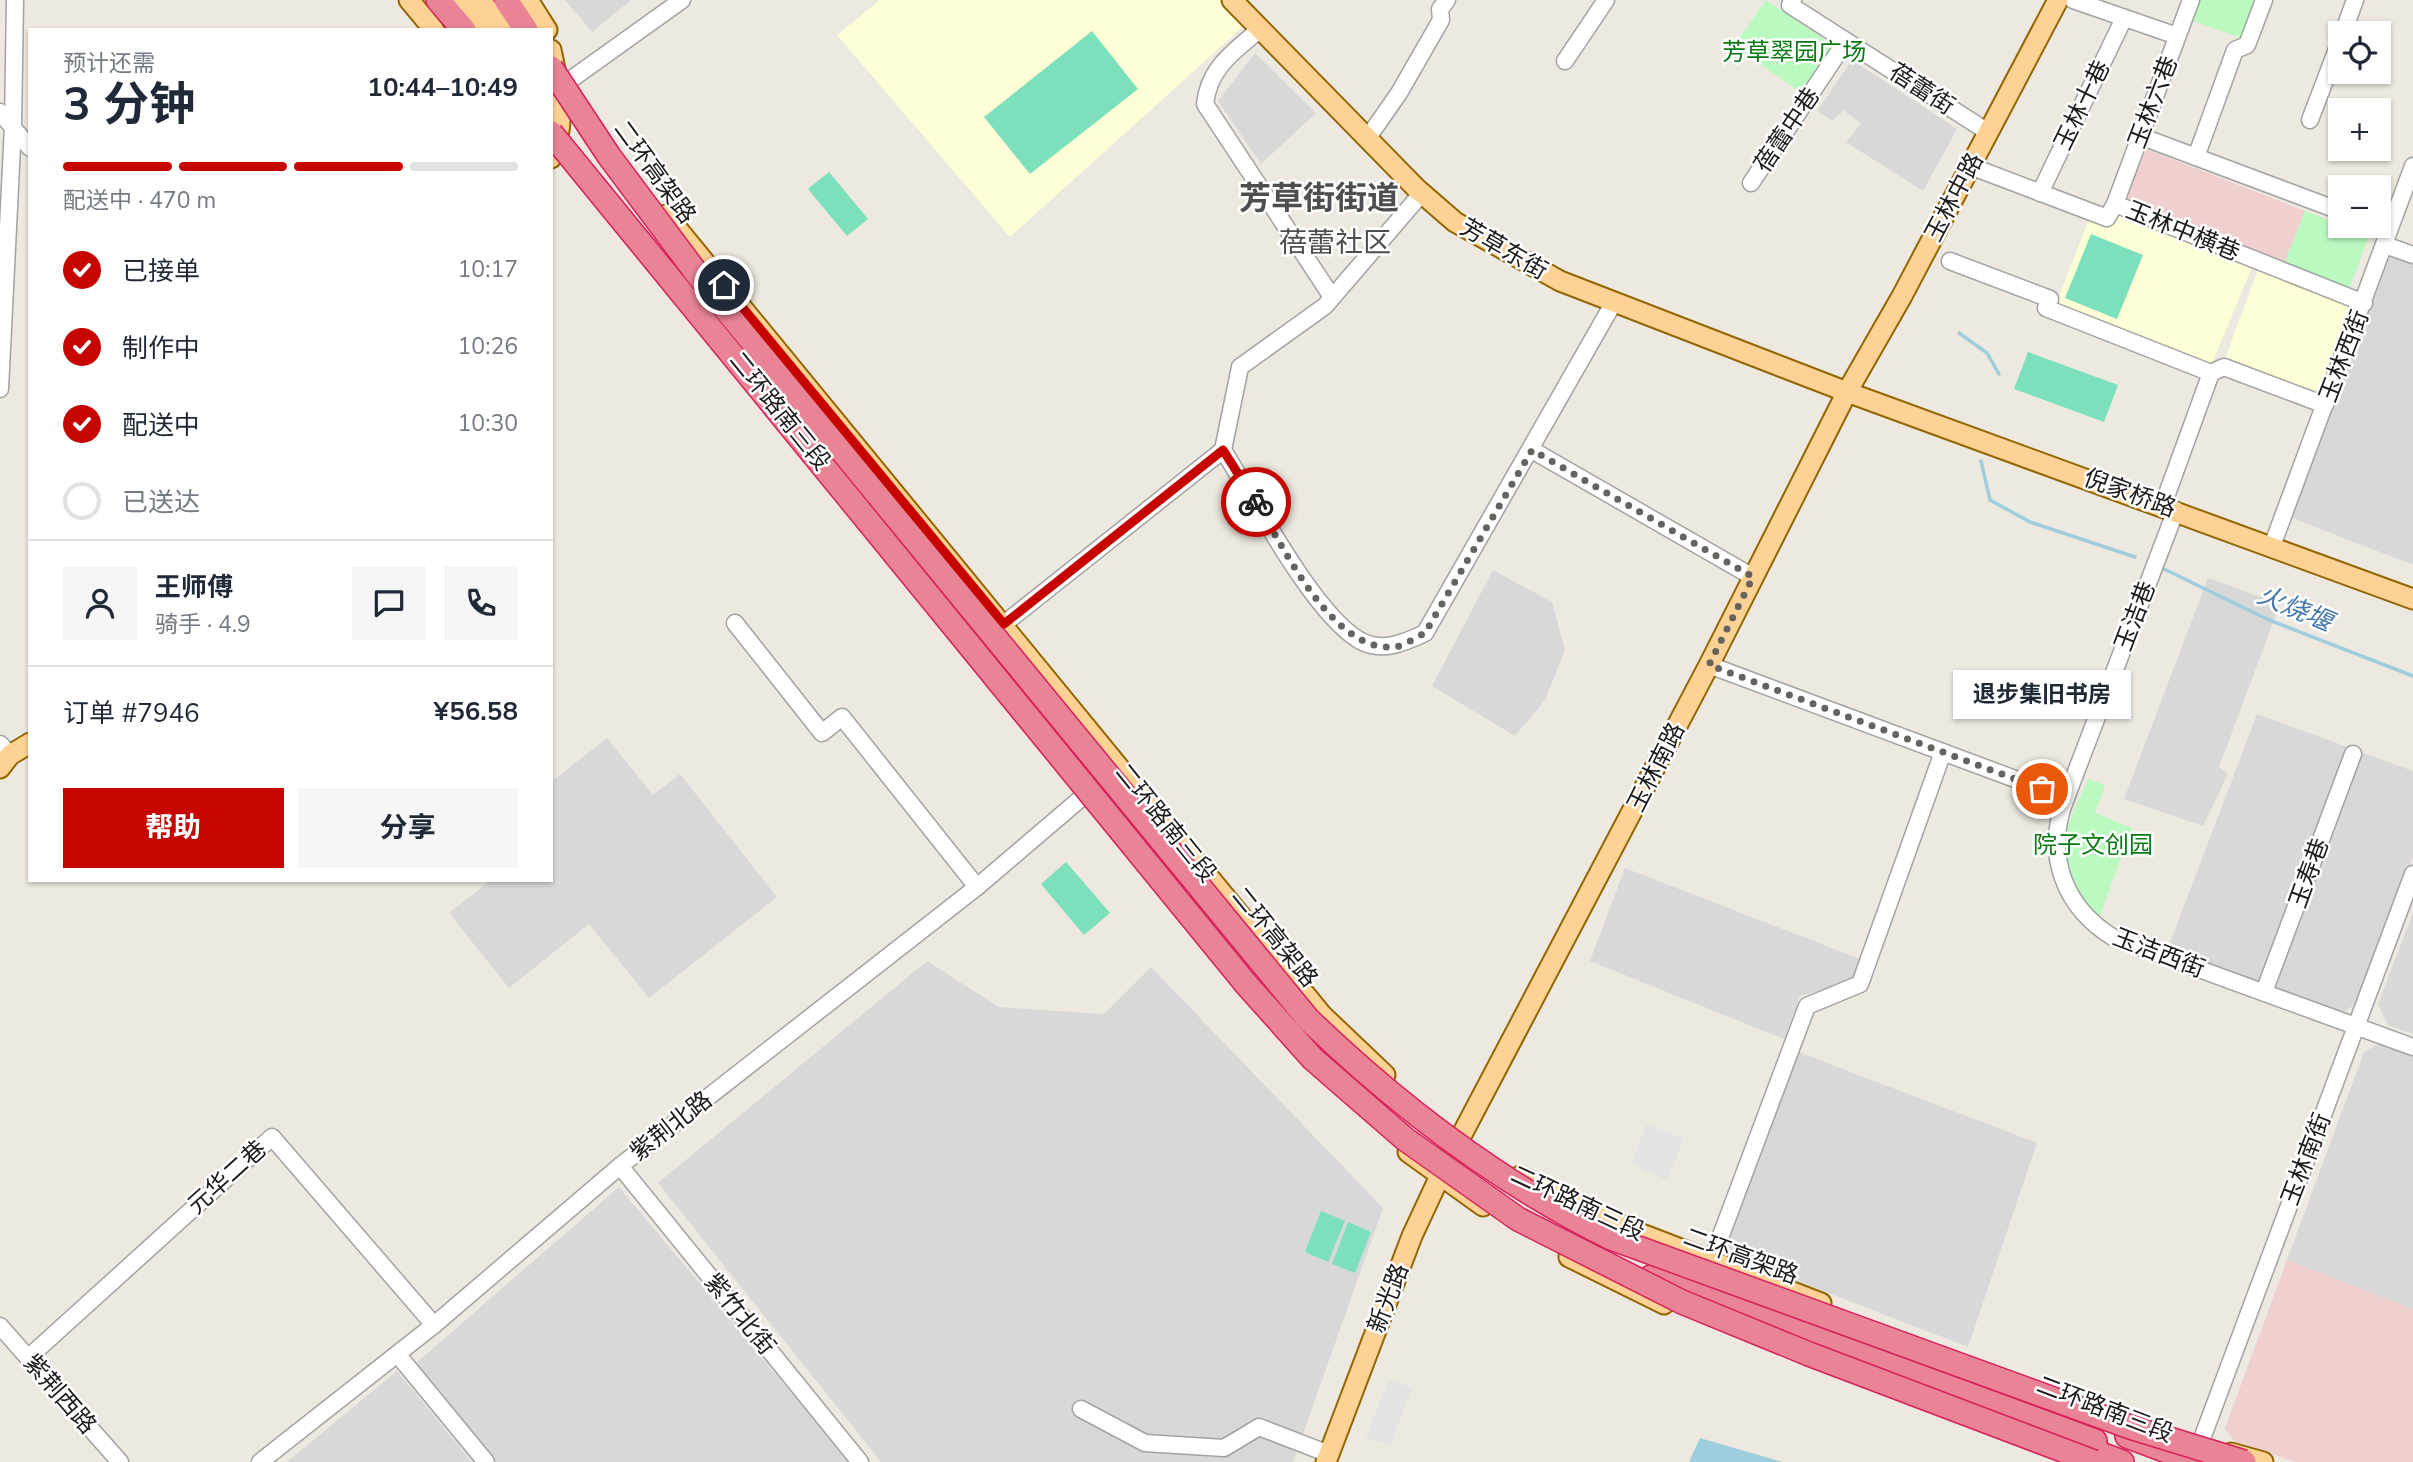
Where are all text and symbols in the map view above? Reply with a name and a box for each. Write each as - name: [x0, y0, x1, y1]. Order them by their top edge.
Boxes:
- map controls: [2328, 21, 2391, 238]
- button: locate: [2328, 21, 2391, 84]
- park label: 芳草翠园广场: [1722, 36, 1866, 68]
- text: 预计还需: [63, 48, 155, 79]
- street label: 玉林六巷: [2121, 51, 2185, 153]
- street label: 玉林十巷: [2047, 55, 2117, 155]
- street label: 蓓蕾街: [1883, 56, 1961, 122]
- text: 10:44–10:49: [367, 70, 518, 105]
- text: 3 分钟: [63, 73, 195, 136]
- street label: 蓓蕾中巷: [1747, 81, 1827, 179]
- button: +: [2328, 98, 2391, 161]
- street label: 二环高架路: [607, 114, 703, 230]
- street label: 玉林中路: [1917, 147, 1991, 247]
- button: −: [2328, 175, 2391, 238]
- district label: 芳草街街道: [1239, 177, 1399, 220]
- text: 配送中 · 470 m: [63, 185, 216, 216]
- street label: 玉林中横巷: [2121, 194, 2245, 268]
- street label: 芳草东街: [1454, 211, 1554, 287]
- district label: 蓓蕾社区: [1279, 224, 1391, 262]
- icon: check: [63, 251, 101, 289]
- text: 已接单: [122, 254, 200, 289]
- text: 10:17: [458, 254, 518, 285]
- pin: [694, 255, 754, 315]
- icon: home: [705, 266, 743, 304]
- street label: 玉林西街: [2312, 305, 2376, 407]
- icon: check: [63, 328, 101, 366]
- text: 制作中: [122, 331, 200, 366]
- text: 10:26: [458, 331, 518, 362]
- street label: 二环路南三段: [722, 345, 838, 477]
- icon: check: [63, 405, 101, 443]
- text: 配送中: [122, 408, 200, 443]
- text: 10:30: [458, 408, 518, 439]
- street label: 倪家桥路: [2079, 462, 2181, 524]
- courier: [1221, 467, 1291, 537]
- icon: bike: [1237, 483, 1275, 521]
- text: 已送达: [122, 485, 200, 520]
- button: person: [63, 566, 137, 640]
- button: chat: [352, 566, 426, 640]
- button: phone: [444, 566, 518, 640]
- text: 王师傅: [155, 570, 233, 605]
- street label: 玉洁巷: [2107, 577, 2163, 655]
- water label: 火烧堰: [2252, 577, 2341, 641]
- text: 骑手 · 4.9: [155, 609, 251, 640]
- callout: 退步集旧书房: [1953, 670, 2131, 719]
- text: 退步集旧书房: [1973, 679, 2111, 710]
- text: ¥56.58: [434, 694, 518, 729]
- text: 订单 #7946: [63, 696, 200, 731]
- street label: 玉林南路: [1620, 717, 1692, 817]
- street label: 二环路南三段: [1108, 757, 1224, 889]
- pin: [2012, 759, 2072, 819]
- icon: bag: [2023, 770, 2061, 808]
- button: 帮助: [63, 788, 284, 868]
- button: 分享: [298, 788, 518, 868]
- park label: 院子文创园: [2033, 829, 2153, 861]
- street label: 玉寿巷: [2282, 834, 2336, 912]
- street label: 二环高架路: [1225, 880, 1325, 994]
- street label: 玉洁西街: [2108, 921, 2210, 985]
- street label: 紫荆北路: [623, 1084, 719, 1168]
- street label: 玉林南街: [2274, 1108, 2338, 1210]
- street label: 元华二巷: [181, 1133, 273, 1221]
- street label: 二环路南三段: [1506, 1158, 1650, 1248]
- street label: 二环高架路: [1679, 1220, 1803, 1292]
- street label: 新光路: [1360, 1259, 1416, 1337]
- street label: 紫竹北街: [697, 1267, 783, 1361]
- street label: 紫荆西路: [16, 1347, 104, 1441]
- street label: 二环路南三段: [2032, 1368, 2178, 1450]

